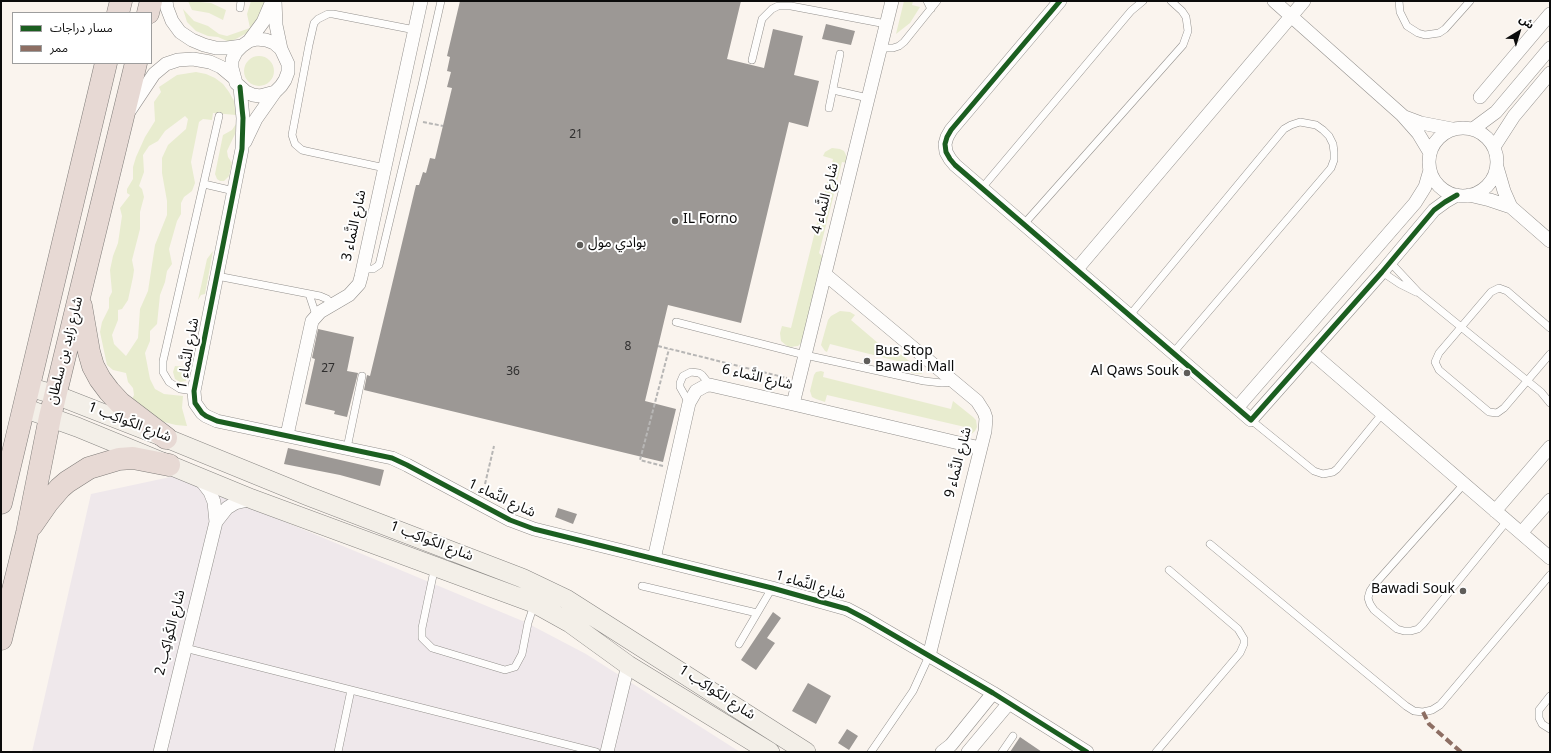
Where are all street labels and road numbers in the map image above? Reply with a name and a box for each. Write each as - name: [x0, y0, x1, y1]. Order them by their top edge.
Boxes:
- street label: شارع النَّماء 4: [810, 162, 844, 236]
- street label: شارع النَّماء 3: [340, 189, 372, 263]
- street label: شارع زايد بن سلطان: [45, 295, 89, 407]
- street label: شارع النَّماء 1: [175, 317, 205, 391]
- street label: شارع النَّماء 6: [720, 363, 794, 395]
- street label: شارع الكَواكِب 1: [85, 400, 173, 448]
- street label: شارع النَّماء 9: [943, 426, 977, 500]
- street label: شارع النَّماء 1: [465, 477, 537, 523]
- street label: شارع الكَواكِب 1: [387, 519, 475, 567]
- street label: شارع النَّماء 1: [773, 569, 847, 605]
- street label: شارع الكَواكِب 2: [153, 588, 191, 678]
- street label: شارع الكَواكِب 1: [675, 663, 757, 725]

